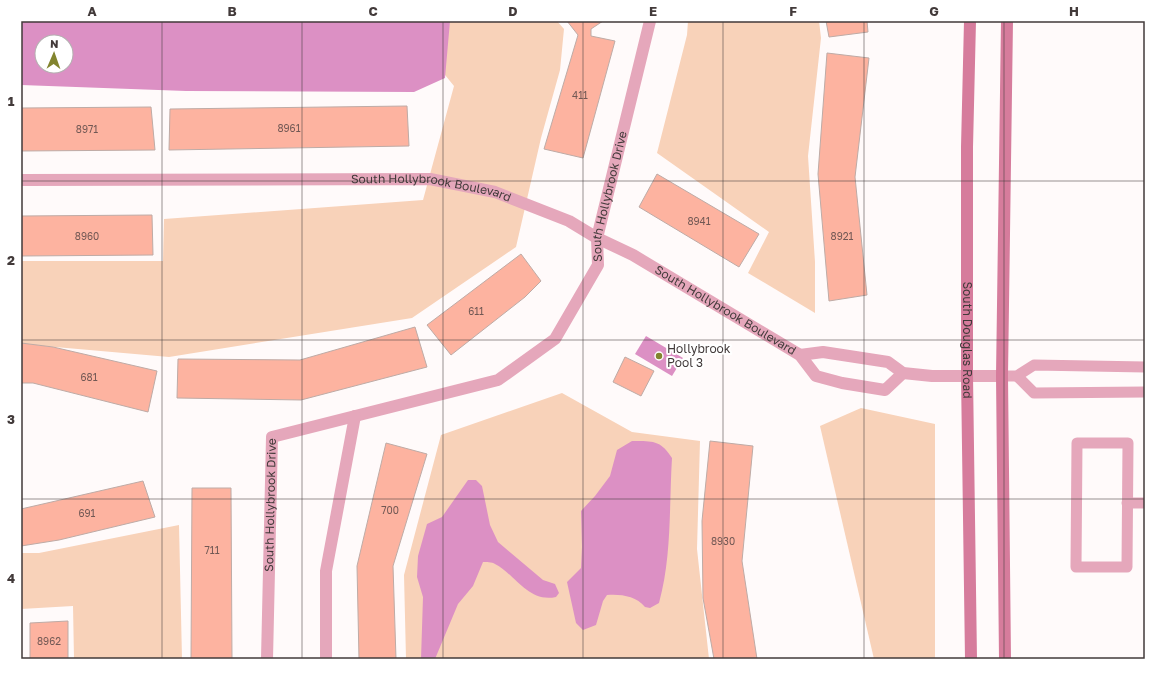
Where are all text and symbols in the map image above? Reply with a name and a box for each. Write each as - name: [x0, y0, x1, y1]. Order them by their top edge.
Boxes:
- text: A: [87, 3, 97, 19]
- text: B: [227, 3, 237, 19]
- text: C: [368, 3, 378, 19]
- text: D: [508, 3, 518, 19]
- text: E: [649, 3, 657, 19]
- text: F: [789, 3, 797, 19]
- text: G: [929, 3, 939, 19]
- text: H: [1069, 3, 1079, 19]
- north arrow: [34, 34, 74, 74]
- text: N: [50, 37, 59, 50]
- house number: 411: [572, 89, 588, 101]
- text: 1: [8, 93, 15, 109]
- house number: 8961: [277, 122, 301, 134]
- house number: 8971: [76, 123, 98, 135]
- street label: South Hollybrook Drive: [589, 129, 630, 262]
- street label: South Hollybrook Boulevard: [351, 171, 514, 205]
- house number: 8941: [687, 215, 711, 227]
- house number: 8960: [75, 230, 99, 242]
- house number: 8921: [831, 230, 854, 242]
- text: 2: [7, 252, 15, 268]
- street label: South Hollybrook Boulevard: [652, 262, 799, 358]
- street label: South Douglas Road: [960, 281, 975, 399]
- house number: 611: [468, 305, 484, 317]
- place label: Hollybrook Pool 3: [667, 341, 731, 370]
- marker: Hollybrook Pool 3: [654, 351, 664, 361]
- house number: 681: [81, 371, 98, 383]
- text: 3: [7, 411, 15, 427]
- street label: South Hollybrook Drive: [261, 438, 279, 572]
- house number: 700: [381, 504, 399, 516]
- house number: 691: [79, 507, 96, 519]
- house number: 8930: [711, 535, 735, 547]
- house number: 711: [205, 544, 220, 556]
- text: 4: [7, 570, 15, 586]
- house number: 8962: [37, 635, 61, 647]

